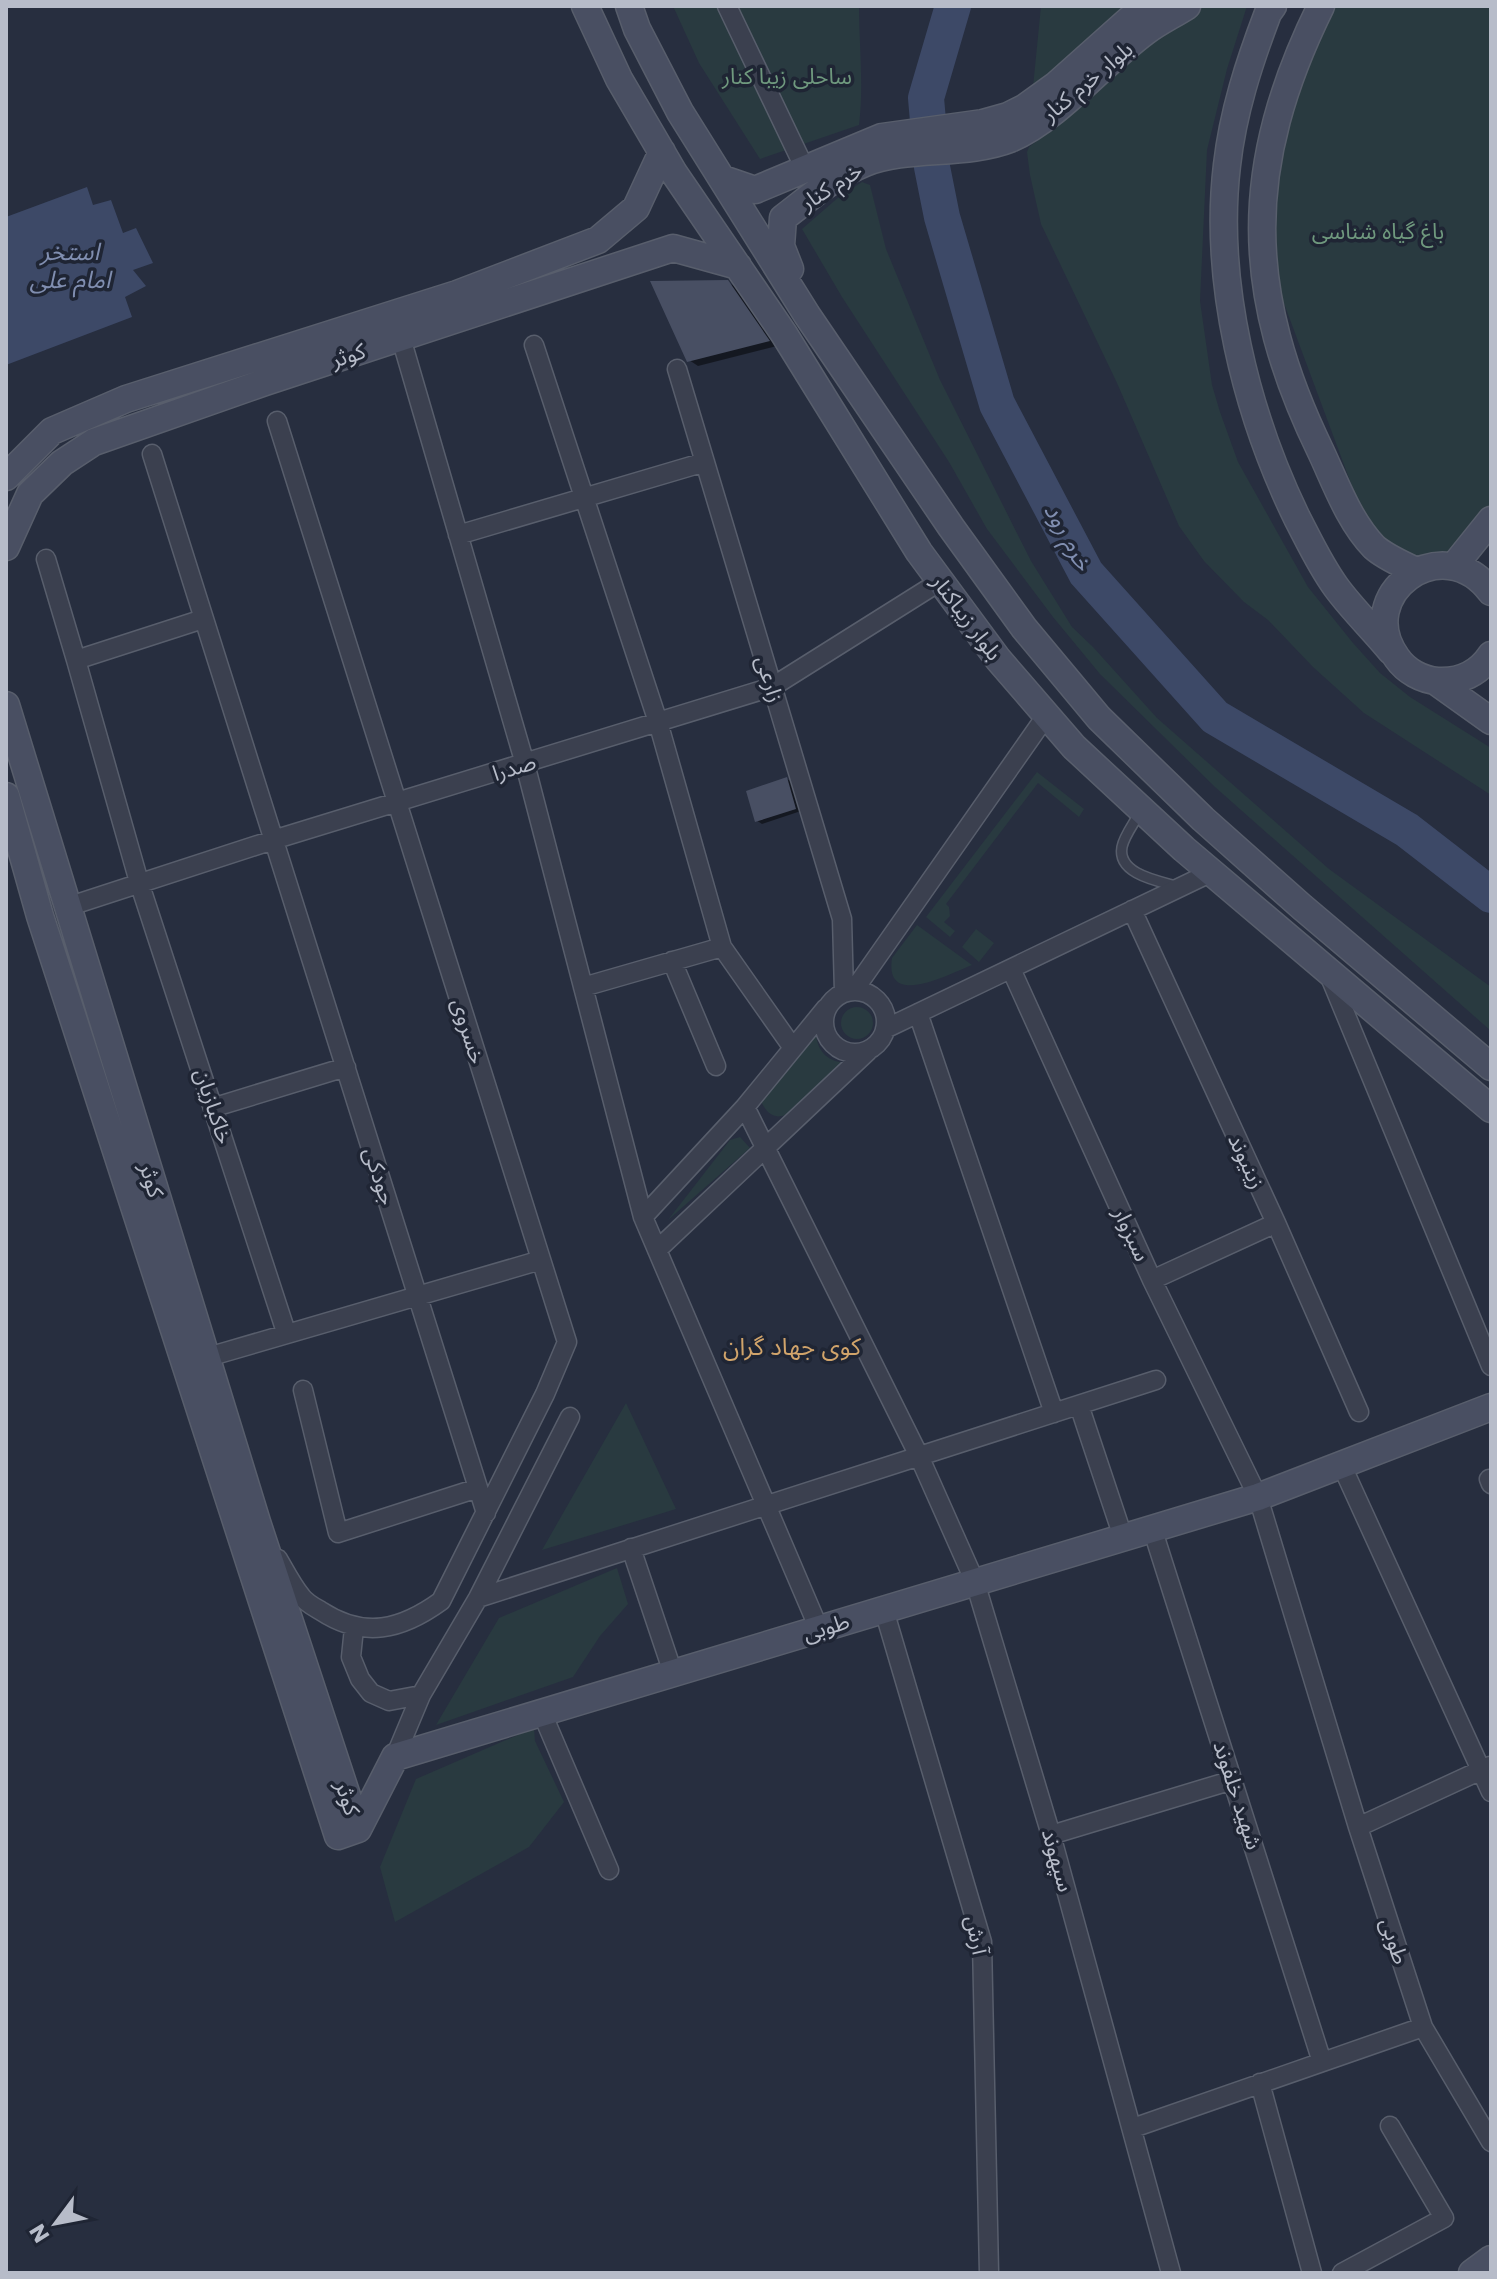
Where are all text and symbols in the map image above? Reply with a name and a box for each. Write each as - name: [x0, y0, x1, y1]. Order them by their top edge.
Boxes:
- street label: بلوار خرم کنار: [1034, 34, 1140, 130]
- park label: ساحلی زیبا کنار: [721, 61, 852, 92]
- street label: خرم کنار: [793, 155, 869, 219]
- park label: باغ گیاه شناسی: [1312, 216, 1444, 248]
- water label: استخر امام علی: [30, 235, 113, 298]
- street label: کوثر: [326, 335, 370, 376]
- water label: خرم رود: [1035, 497, 1101, 578]
- street label: بلوار زیباکنار: [923, 567, 1009, 667]
- street label: زارعی: [748, 652, 791, 706]
- street label: صدرا: [488, 746, 540, 789]
- street label: خسروی: [444, 995, 493, 1068]
- street label: خاکبازیان: [187, 1064, 240, 1148]
- street label: زینیوند: [1220, 1128, 1273, 1194]
- street label: جودکی: [356, 1143, 403, 1209]
- street label: کوثر: [131, 1158, 172, 1202]
- street label: سبزوار: [1105, 1201, 1158, 1266]
- district label: کوی جهاد گران: [723, 1330, 862, 1363]
- street label: طوبی: [799, 1606, 853, 1649]
- street label: شهید خلفوند: [1205, 1737, 1270, 1854]
- street label: کوثر: [327, 1776, 368, 1820]
- street label: سپهوند: [1034, 1825, 1081, 1895]
- street label: آرش: [958, 1913, 996, 1959]
- street label: طوبی: [1372, 1914, 1417, 1968]
- north arrow: [16, 2183, 96, 2263]
- text: N: [22, 2218, 57, 2249]

